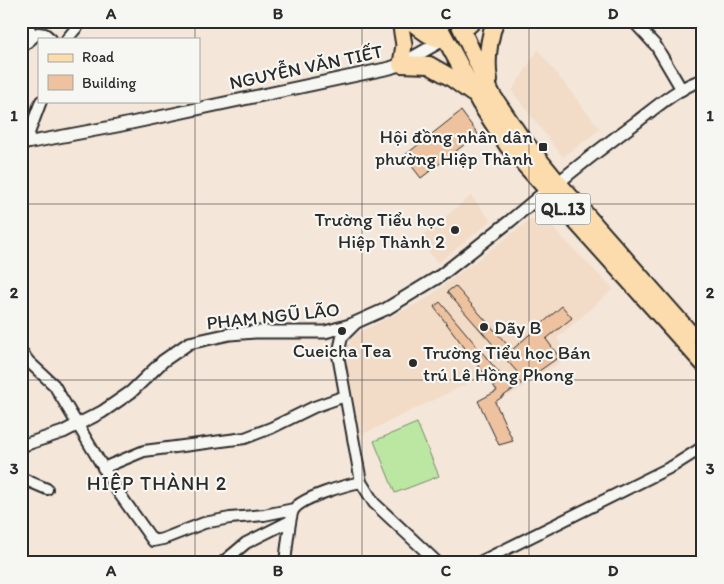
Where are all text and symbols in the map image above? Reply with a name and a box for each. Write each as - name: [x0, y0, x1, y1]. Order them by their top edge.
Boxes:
- text: A: [105, 4, 117, 23]
- text: B: [273, 4, 284, 23]
- text: C: [441, 4, 452, 23]
- text: D: [608, 4, 619, 23]
- legend: [38, 38, 200, 102]
- street label: NGUYỄN VĂN TIẾT: [227, 39, 385, 94]
- text: Road: [82, 48, 115, 66]
- text: Building: [82, 74, 136, 92]
- text: 1: [10, 106, 18, 125]
- text: 1: [706, 106, 714, 125]
- place label: Hội đồng nhân dân phường Hiệp Thành: [375, 125, 534, 170]
- marker: Hội đồng nhân dân phường Hiệp Thành: [537, 141, 549, 153]
- road number: QL.13: [536, 193, 590, 224]
- place label: Trường Tiểu học Hiệp Thành 2: [315, 208, 445, 253]
- marker: Trường Tiểu học Hiệp Thành 2: [449, 224, 461, 236]
- text: 2: [10, 283, 19, 302]
- text: 2: [706, 283, 715, 302]
- street label: PHẠM NGŨ LÃO: [205, 298, 341, 334]
- place label: Dãy B: [494, 316, 542, 339]
- marker: Dãy B: [478, 321, 490, 333]
- marker: Cueicha Tea: [336, 325, 348, 337]
- place label: Cueicha Tea: [293, 339, 392, 362]
- place label: Trường Tiểu học Bán trú Lê Hồng Phong: [423, 341, 591, 386]
- marker: Trường Tiểu học Bán trú Lê Hồng Phong: [407, 357, 419, 369]
- text: 3: [10, 459, 19, 478]
- text: 3: [706, 459, 715, 478]
- district label: HIỆP THÀNH 2: [87, 471, 227, 495]
- text: A: [105, 561, 117, 580]
- text: B: [273, 561, 284, 580]
- text: C: [441, 561, 452, 580]
- text: D: [608, 561, 619, 580]

